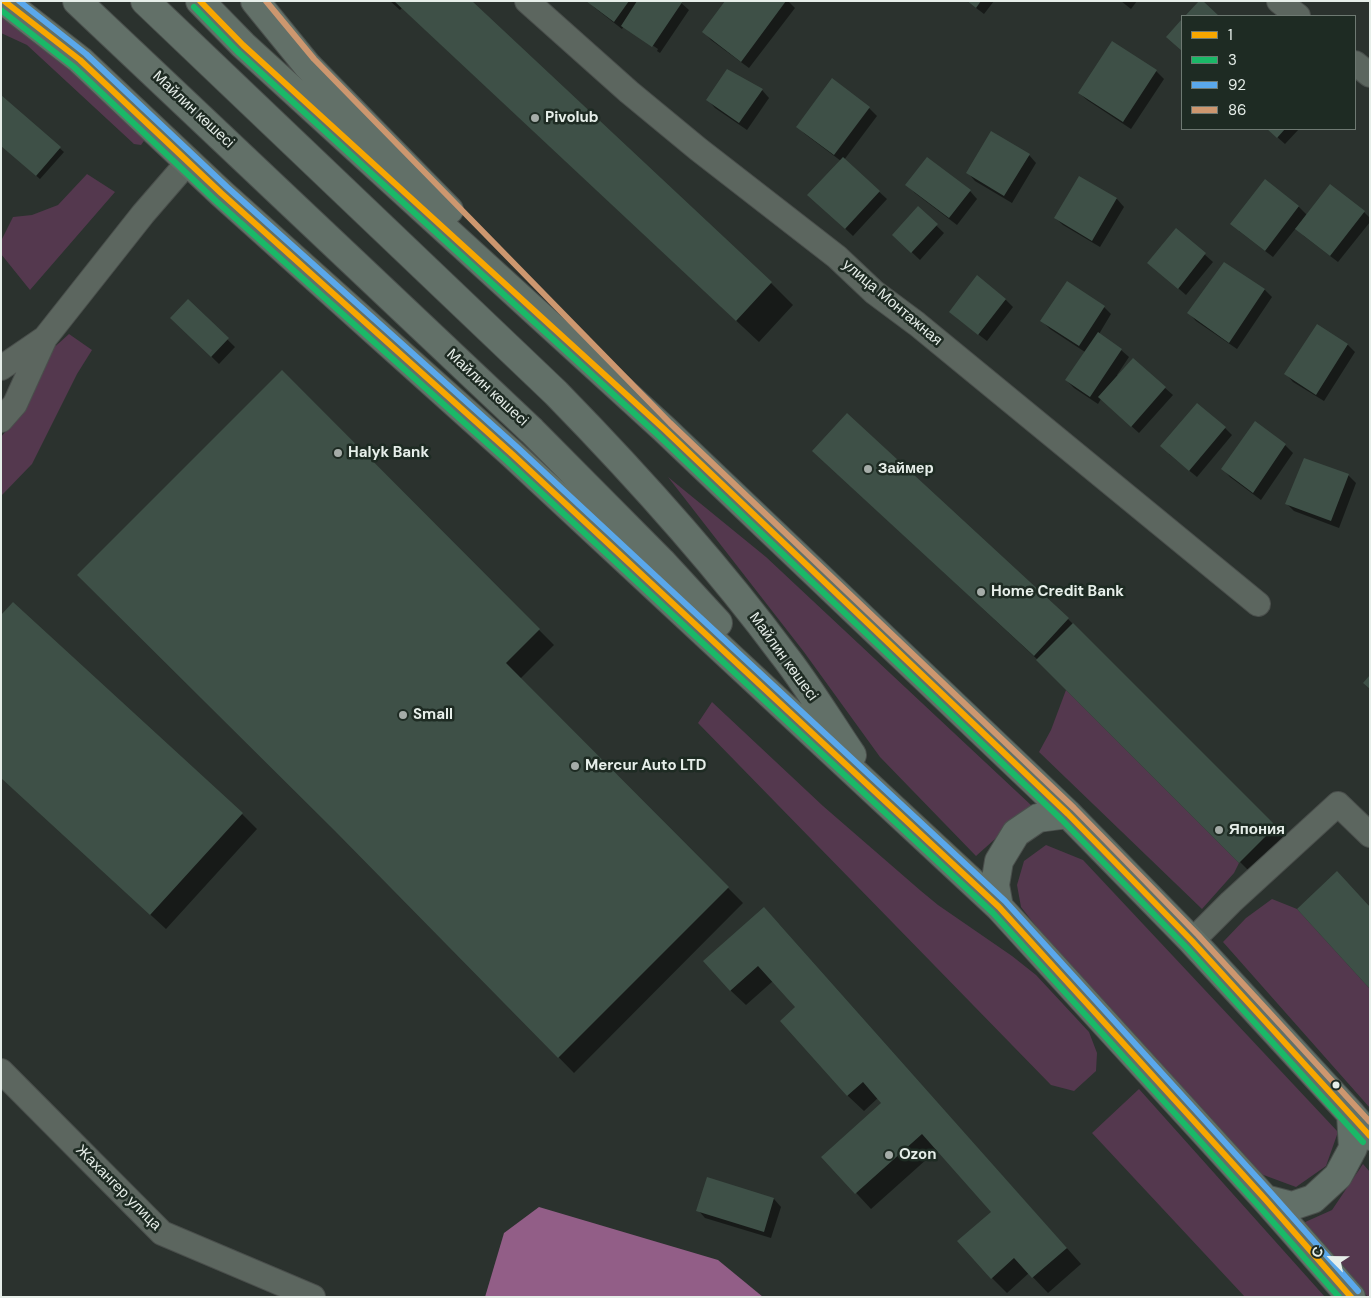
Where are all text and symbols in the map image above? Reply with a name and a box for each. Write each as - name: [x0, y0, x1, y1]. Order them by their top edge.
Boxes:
- legend: [1181, 15, 1356, 130]
- text: 1: [1228, 25, 1233, 45]
- text: 3: [1228, 50, 1237, 70]
- street label: Майлин көшесі: [149, 68, 237, 152]
- text: 92: [1228, 75, 1246, 95]
- text: 86: [1228, 100, 1247, 120]
- place label: Pivolub: [545, 109, 599, 127]
- marker: Pivolub: [529, 112, 541, 124]
- street label: улица Монтажная: [839, 256, 945, 350]
- street label: Майлин көшесі: [443, 346, 531, 430]
- place label: Halyk Bank: [348, 444, 429, 462]
- marker: Halyk Bank: [332, 447, 344, 459]
- place label: Займер: [878, 460, 934, 478]
- marker: Займер: [862, 463, 874, 475]
- place label: Home Credit Bank: [991, 583, 1124, 601]
- marker: Home Credit Bank: [975, 586, 987, 598]
- street label: Майлин көшесі: [745, 609, 821, 705]
- place label: Small: [413, 706, 453, 724]
- marker: Small: [397, 709, 409, 721]
- place label: Mercur Auto LTD: [585, 757, 706, 775]
- marker: Mercur Auto LTD: [569, 760, 581, 772]
- place label: Япония: [1229, 821, 1285, 839]
- marker: Япония: [1213, 824, 1225, 836]
- unlabelled marker: [1331, 1080, 1341, 1090]
- street label: Жахангер улица: [72, 1142, 164, 1234]
- place label: Ozon: [899, 1146, 937, 1164]
- marker: Ozon: [883, 1149, 895, 1161]
- north arrow: [1306, 1233, 1356, 1283]
- text: С: [1307, 1244, 1327, 1260]

